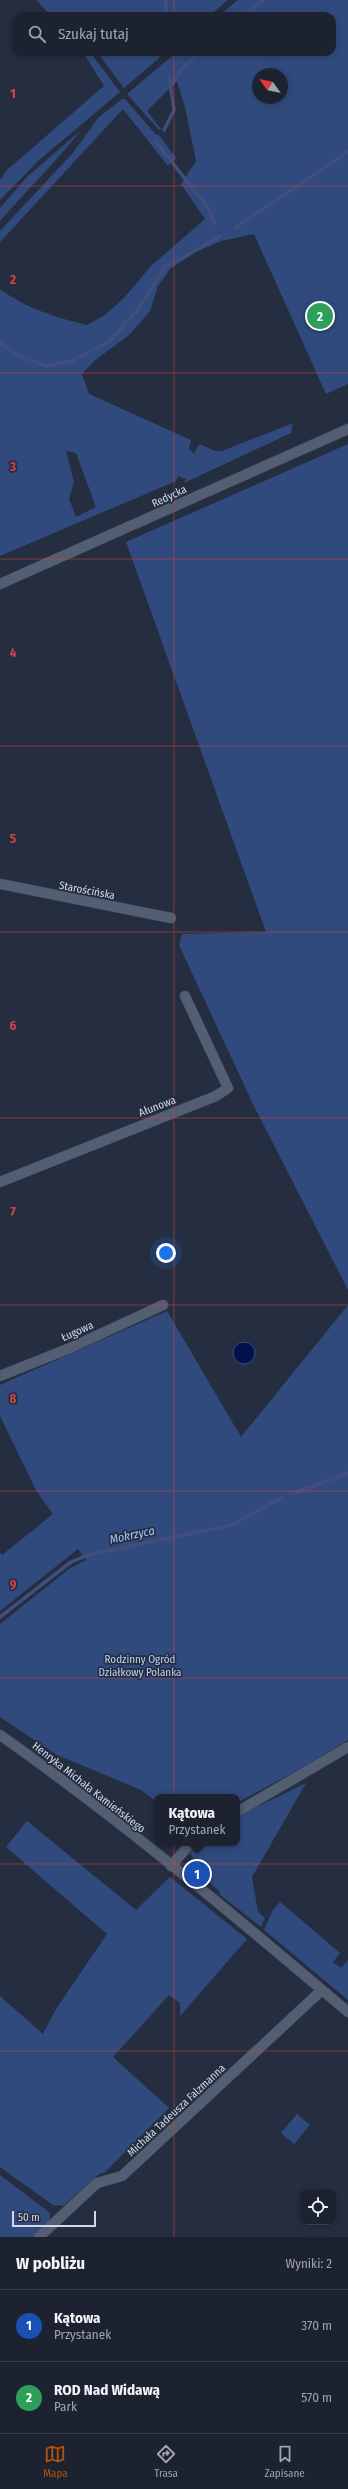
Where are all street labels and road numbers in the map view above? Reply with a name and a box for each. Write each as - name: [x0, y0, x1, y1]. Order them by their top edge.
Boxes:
- street label: Redycka: [150, 483, 189, 510]
- street label: Starościńska: [58, 879, 116, 902]
- street label: Ałunowa: [137, 1093, 178, 1119]
- street label: Ługowa: [59, 1319, 95, 1344]
- street label: Henryka Michała Kamieńskiego: [30, 1739, 148, 1836]
- street label: Michała Tadeusza Falzmanna: [125, 2062, 228, 2159]

